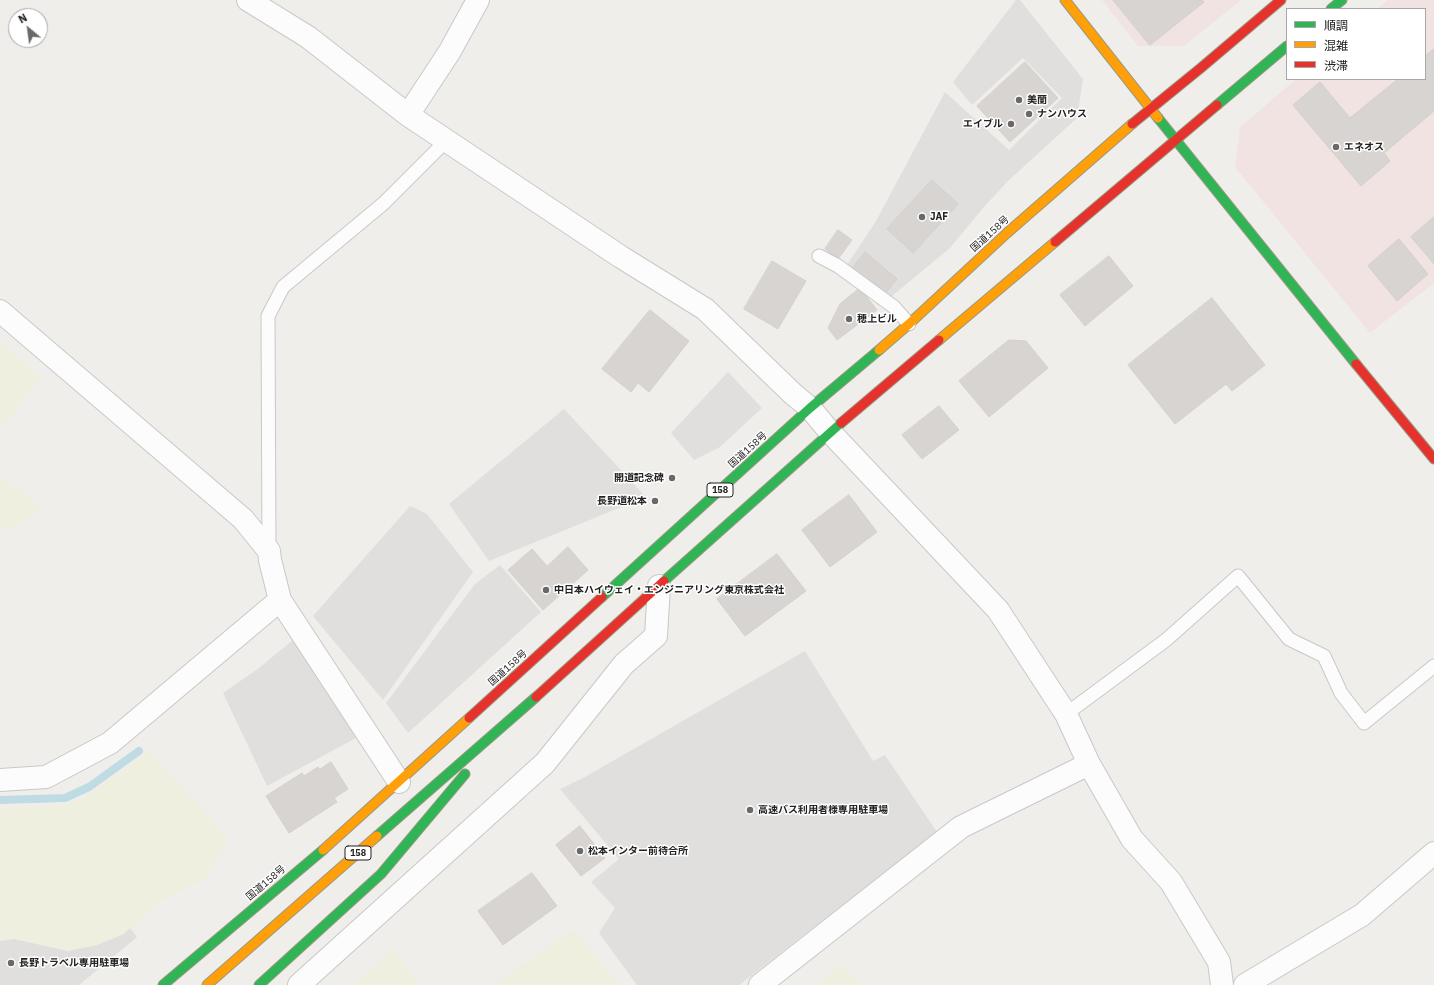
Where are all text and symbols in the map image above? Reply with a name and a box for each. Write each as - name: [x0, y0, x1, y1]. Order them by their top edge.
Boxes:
- north arrow: [8, 8, 48, 48]
- legend: [1286, 8, 1426, 80]
- text: N: [16, 10, 30, 26]
- text: 順調: [1324, 18, 1348, 33]
- text: 混雑: [1324, 38, 1348, 53]
- text: 渋滞: [1324, 58, 1348, 73]
- place label: 美蘭: [1027, 94, 1047, 106]
- marker: 美蘭: [1014, 95, 1024, 105]
- place label: ナンハウス: [1037, 108, 1087, 120]
- marker: ナンハウス: [1024, 109, 1034, 119]
- place label: エイブル: [963, 118, 1003, 130]
- marker: エイブル: [1006, 119, 1016, 129]
- place label: エネオス: [1344, 141, 1384, 153]
- marker: エネオス: [1331, 142, 1341, 152]
- place label: JAF: [930, 211, 948, 223]
- marker: JAF: [917, 212, 927, 222]
- street label: 国道158号: [968, 213, 1012, 255]
- place label: 穂上ビル: [857, 313, 897, 325]
- marker: 穂上ビル: [844, 314, 854, 324]
- street label: 国道158号: [726, 429, 770, 471]
- place label: 開道記念碑: [614, 472, 664, 484]
- marker: 開道記念碑: [667, 473, 677, 483]
- road number: 158: [707, 483, 733, 497]
- place label: 長野道松本: [597, 495, 647, 507]
- marker: 長野道松本: [650, 496, 660, 506]
- place label: 中日本ハイウェイ・エンジニアリング東京株式会社: [554, 584, 784, 596]
- marker: 中日本ハイウェイ・エンジニアリング東京株式会社: [541, 585, 551, 595]
- street label: 国道158号: [486, 647, 530, 689]
- place label: 高速バス利用者様専用駐車場: [758, 804, 888, 816]
- marker: 高速バス利用者様専用駐車場: [745, 805, 755, 815]
- place label: 松本インター前待合所: [588, 845, 688, 857]
- road number: 158: [345, 846, 371, 860]
- marker: 松本インター前待合所: [575, 846, 585, 856]
- street label: 国道158号: [244, 863, 288, 903]
- place label: 長野トラベル専用駐車場: [19, 957, 129, 969]
- marker: 長野トラベル専用駐車場: [6, 958, 16, 968]

